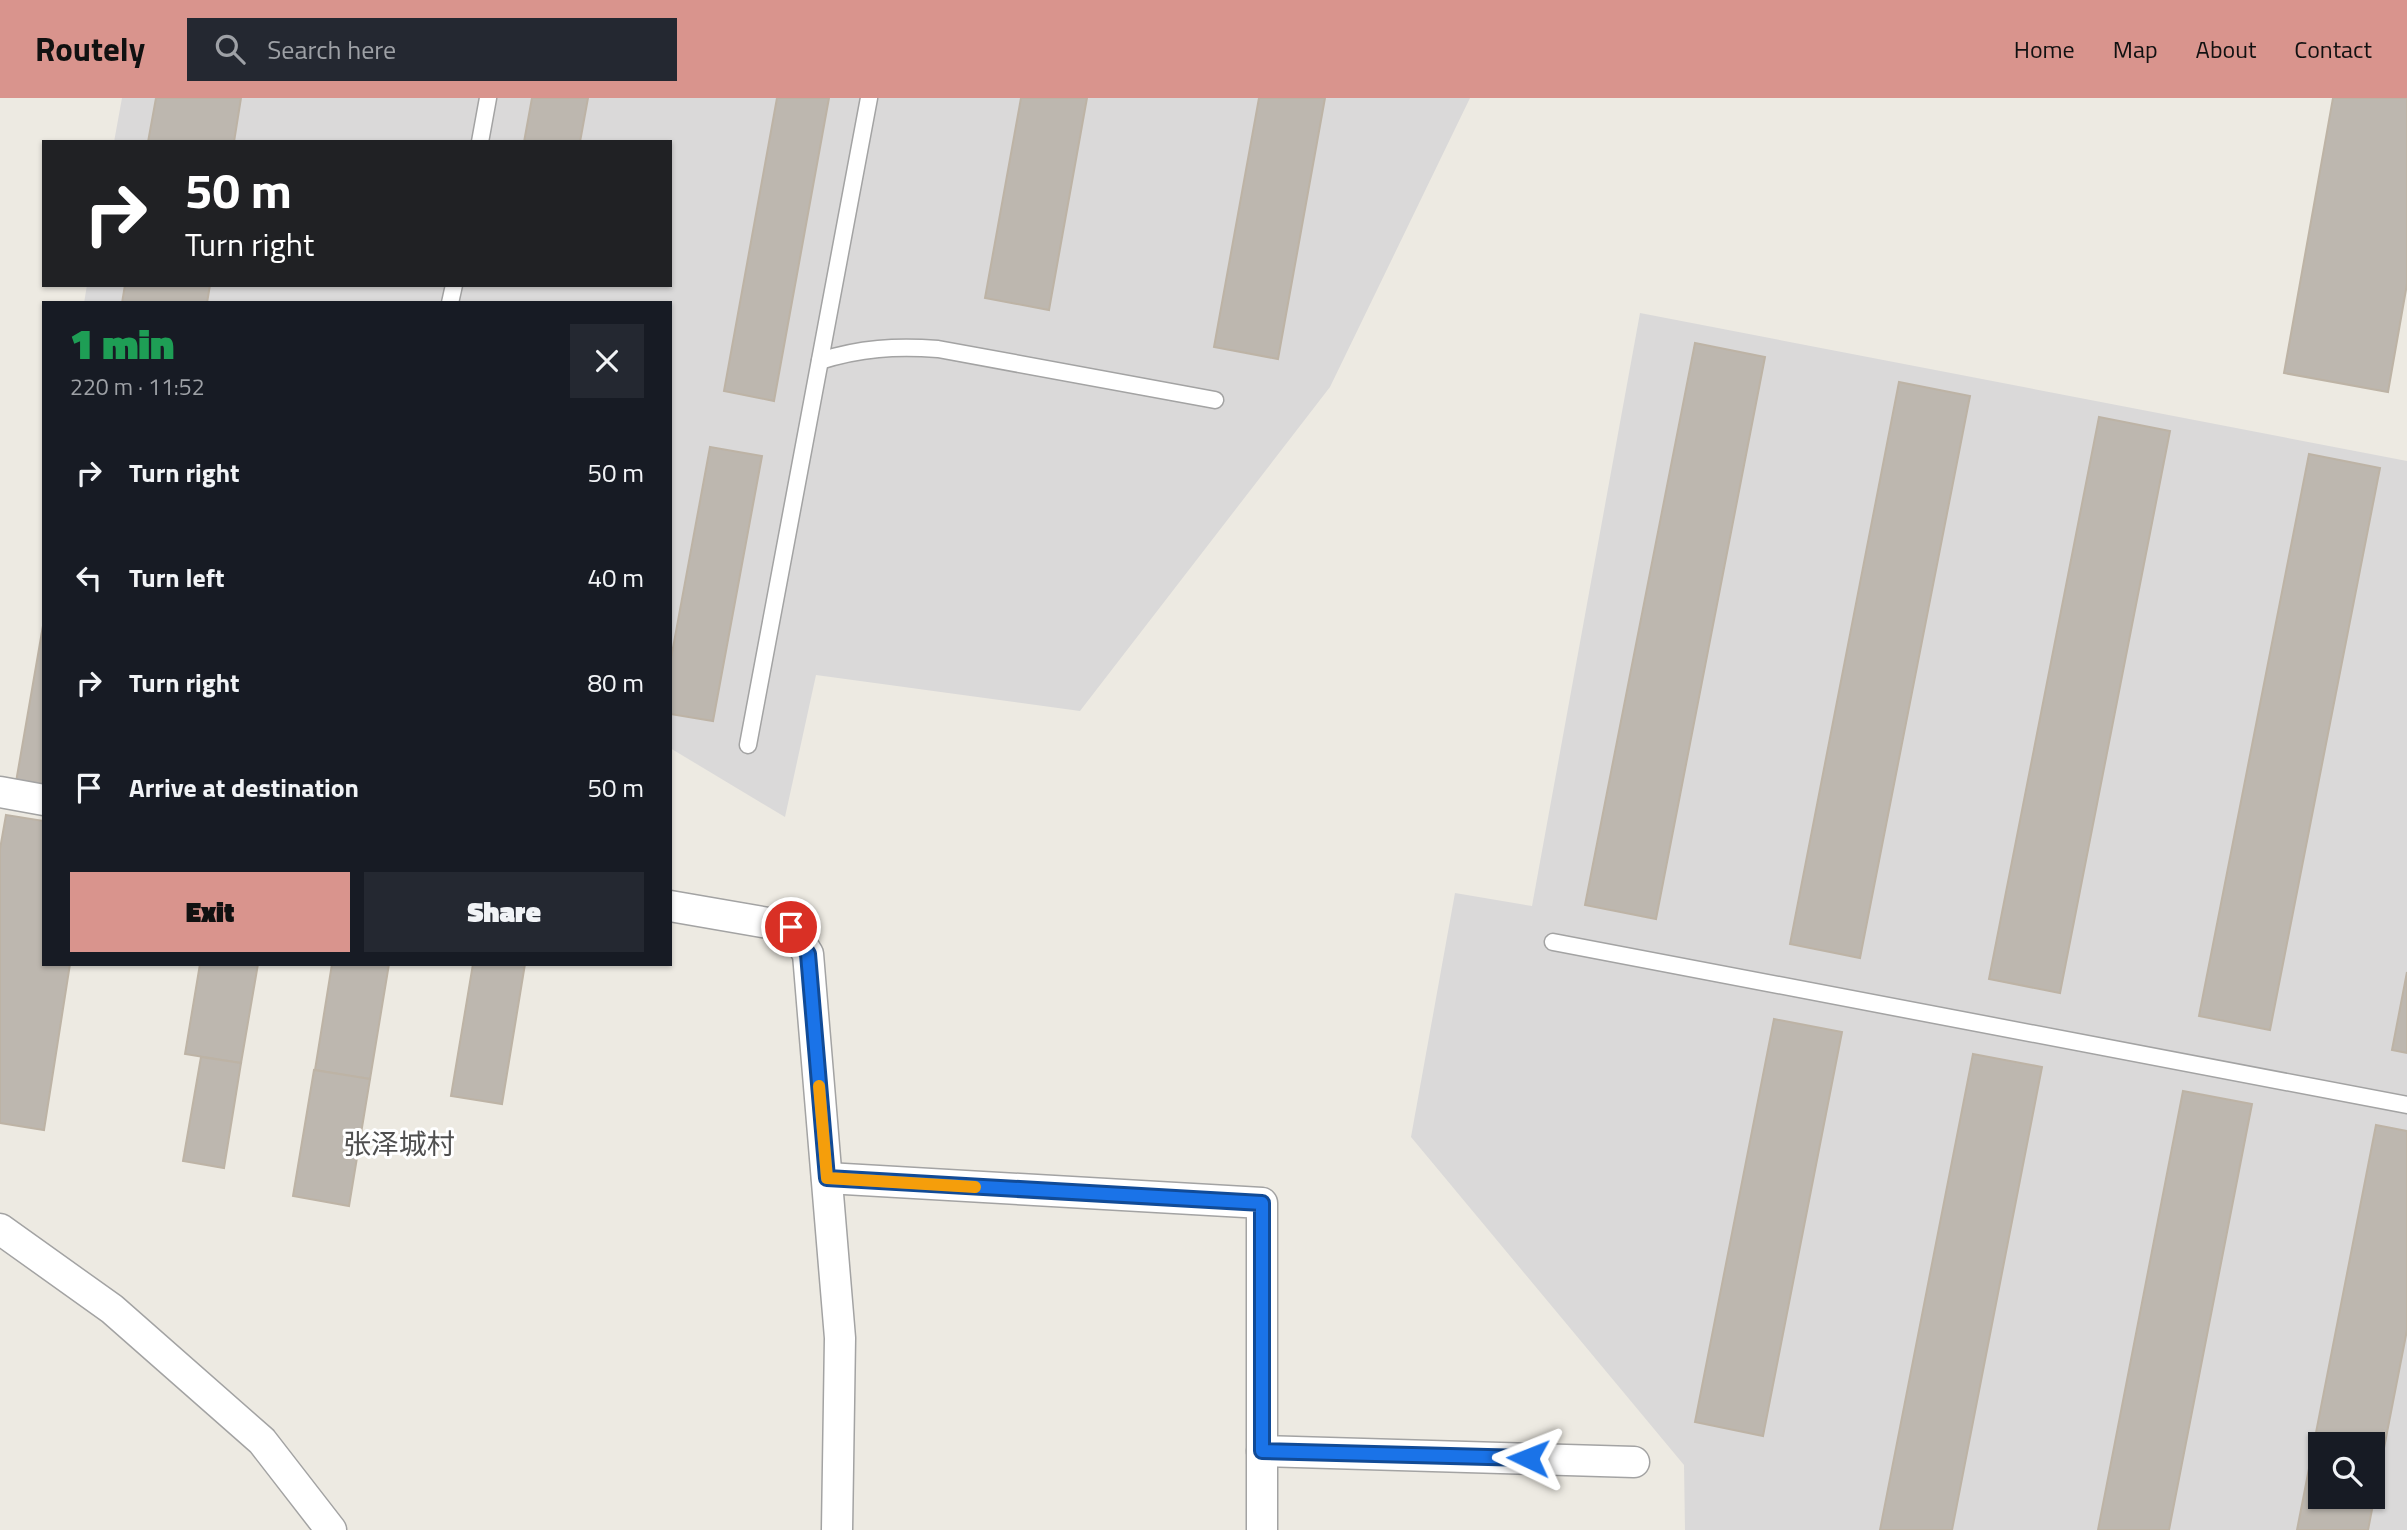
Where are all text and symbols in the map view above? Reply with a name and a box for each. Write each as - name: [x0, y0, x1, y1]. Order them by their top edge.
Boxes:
- search box: [187, 18, 677, 81]
- text: Routely: [35, 24, 145, 74]
- icon: search: [211, 30, 249, 68]
- text: Search here: [267, 30, 396, 69]
- text: Home: [2014, 31, 2075, 67]
- text: Map: [2113, 31, 2158, 67]
- text: About: [2196, 31, 2256, 67]
- text: Contact: [2294, 31, 2372, 67]
- text: 50 m: [185, 152, 292, 227]
- icon: right: [70, 168, 161, 259]
- text: Turn right: [185, 220, 314, 268]
- text: 1 min: [70, 311, 174, 375]
- button: close: [570, 324, 644, 398]
- text: 220 m · 11:52: [70, 369, 205, 404]
- text: Turn right: [129, 453, 240, 492]
- text: 50 m: [587, 453, 644, 492]
- icon: right: [70, 454, 108, 492]
- text: Turn left: [129, 558, 224, 597]
- text: 40 m: [587, 558, 644, 597]
- icon: left: [70, 559, 108, 597]
- text: Turn right: [129, 663, 240, 702]
- text: 80 m: [587, 663, 644, 702]
- icon: right: [70, 664, 108, 702]
- text: Arrive at destination: [129, 768, 359, 807]
- text: 50 m: [587, 768, 644, 807]
- icon: arrive: [70, 769, 108, 807]
- button: Exit: [70, 872, 350, 952]
- button: Share: [364, 872, 644, 952]
- pin: [761, 897, 821, 957]
- icon: arrive: [772, 908, 810, 946]
- district label: 张泽城村: [343, 1122, 455, 1165]
- position arrow: [1491, 1421, 1565, 1495]
- map controls: [2308, 1432, 2385, 1509]
- button: search: [2308, 1432, 2385, 1509]

